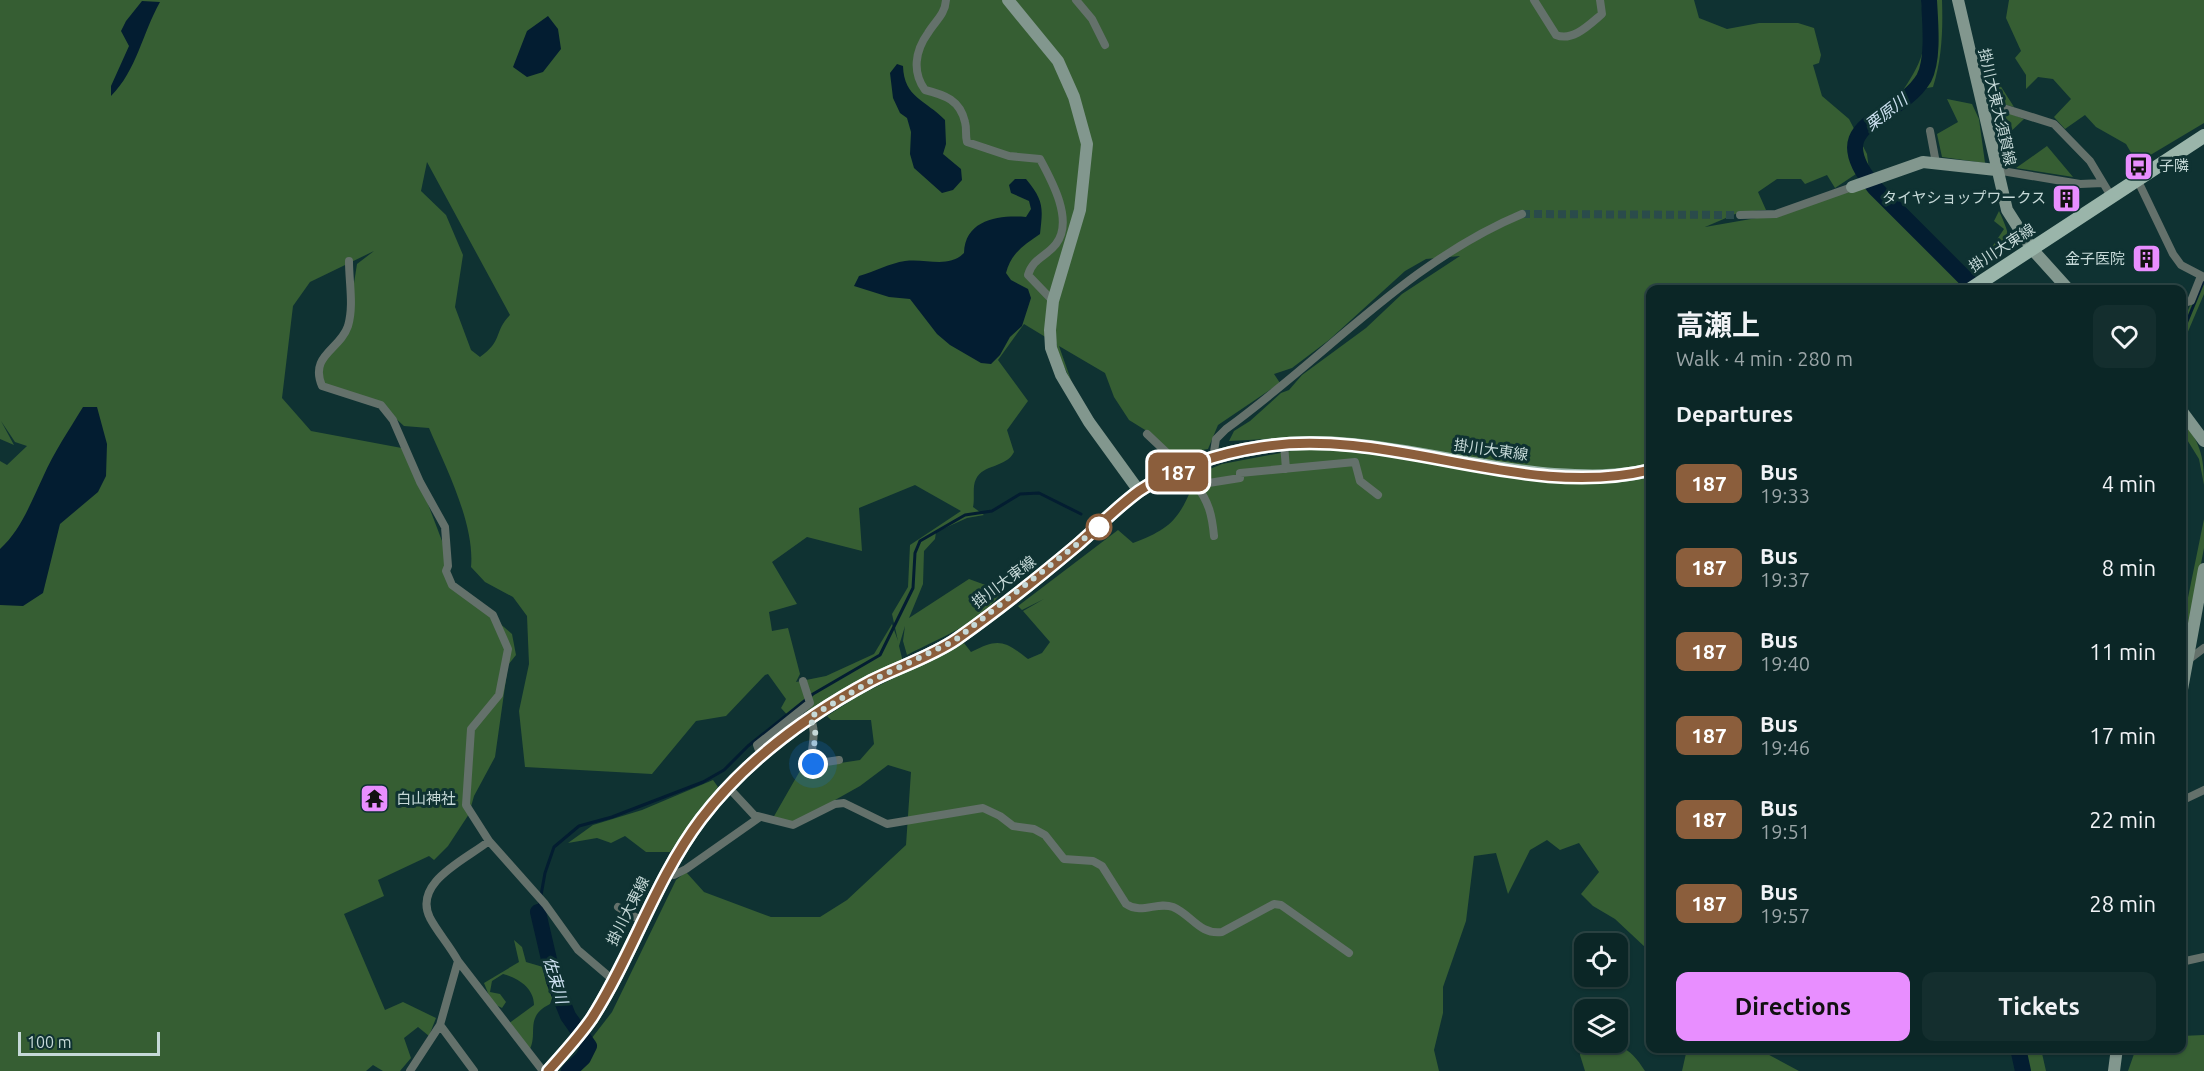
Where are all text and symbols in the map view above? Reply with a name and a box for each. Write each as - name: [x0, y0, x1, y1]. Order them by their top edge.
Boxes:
- street label: 掛川大東大須賀線: [1976, 47, 2019, 167]
- water label: 栗原川: [1862, 89, 1912, 134]
- bus stop icon: 子隣: [2122, 150, 2154, 182]
- place label: 子隣: [2159, 157, 2189, 174]
- building icon: タイヤショップワークス: [2051, 182, 2083, 214]
- place label: タイヤショップワークス: [1882, 189, 2046, 206]
- street label: 掛川大東線: [1966, 220, 2038, 275]
- building icon: 金子医院: [2130, 243, 2162, 275]
- place label: 金子医院: [2065, 250, 2125, 267]
- button: heart: [2093, 305, 2156, 368]
- text: 高瀬上: [1676, 309, 1760, 340]
- text: Walk · 4 min · 280 m: [1676, 347, 1853, 370]
- text: Departures: [1676, 401, 1793, 426]
- street label: 掛川大東線: [1453, 436, 1529, 463]
- line badge: 187: [1144, 452, 1212, 492]
- text: Bus: [1760, 459, 1798, 484]
- text: 187: [1160, 460, 1196, 484]
- text: 187: [1691, 471, 1727, 495]
- text: 4 min: [2102, 471, 2156, 496]
- text: 19:33: [1760, 484, 1810, 507]
- unlabelled marker: [1086, 514, 1112, 540]
- text: Bus: [1760, 543, 1798, 568]
- street label: 掛川大東線: [969, 552, 1039, 611]
- text: 187: [1691, 555, 1727, 579]
- text: 8 min: [2102, 555, 2156, 580]
- text: 19:37: [1760, 568, 1810, 591]
- text: Bus: [1760, 627, 1798, 652]
- text: 187: [1691, 639, 1727, 663]
- text: 11 min: [2089, 639, 2156, 664]
- text: 19:40: [1760, 652, 1810, 675]
- text: Bus: [1760, 711, 1798, 736]
- text: 187: [1691, 723, 1727, 747]
- text: 17 min: [2089, 723, 2156, 748]
- text: 19:46: [1760, 736, 1810, 759]
- your location: [798, 749, 828, 779]
- temple icon: 白山神社: [359, 783, 391, 815]
- place label: 白山神社: [396, 790, 456, 807]
- text: Bus: [1760, 795, 1798, 820]
- text: 187: [1691, 807, 1727, 831]
- text: 22 min: [2089, 807, 2156, 832]
- text: 19:51: [1760, 820, 1810, 843]
- street label: 掛川大東線: [603, 873, 652, 948]
- text: Bus: [1760, 879, 1798, 904]
- text: 187: [1691, 891, 1727, 915]
- text: 28 min: [2089, 891, 2156, 916]
- text: 19:57: [1760, 904, 1810, 927]
- map controls: [1574, 933, 1628, 1053]
- button: locate: [1574, 933, 1628, 987]
- water label: 佐束川: [540, 954, 572, 1007]
- button: Directions: [1676, 972, 1910, 1041]
- button: Tickets: [1922, 972, 2156, 1041]
- button: layers: [1574, 999, 1628, 1053]
- scale bar: [18, 1029, 160, 1056]
- text: 100 m: [27, 1033, 72, 1051]

